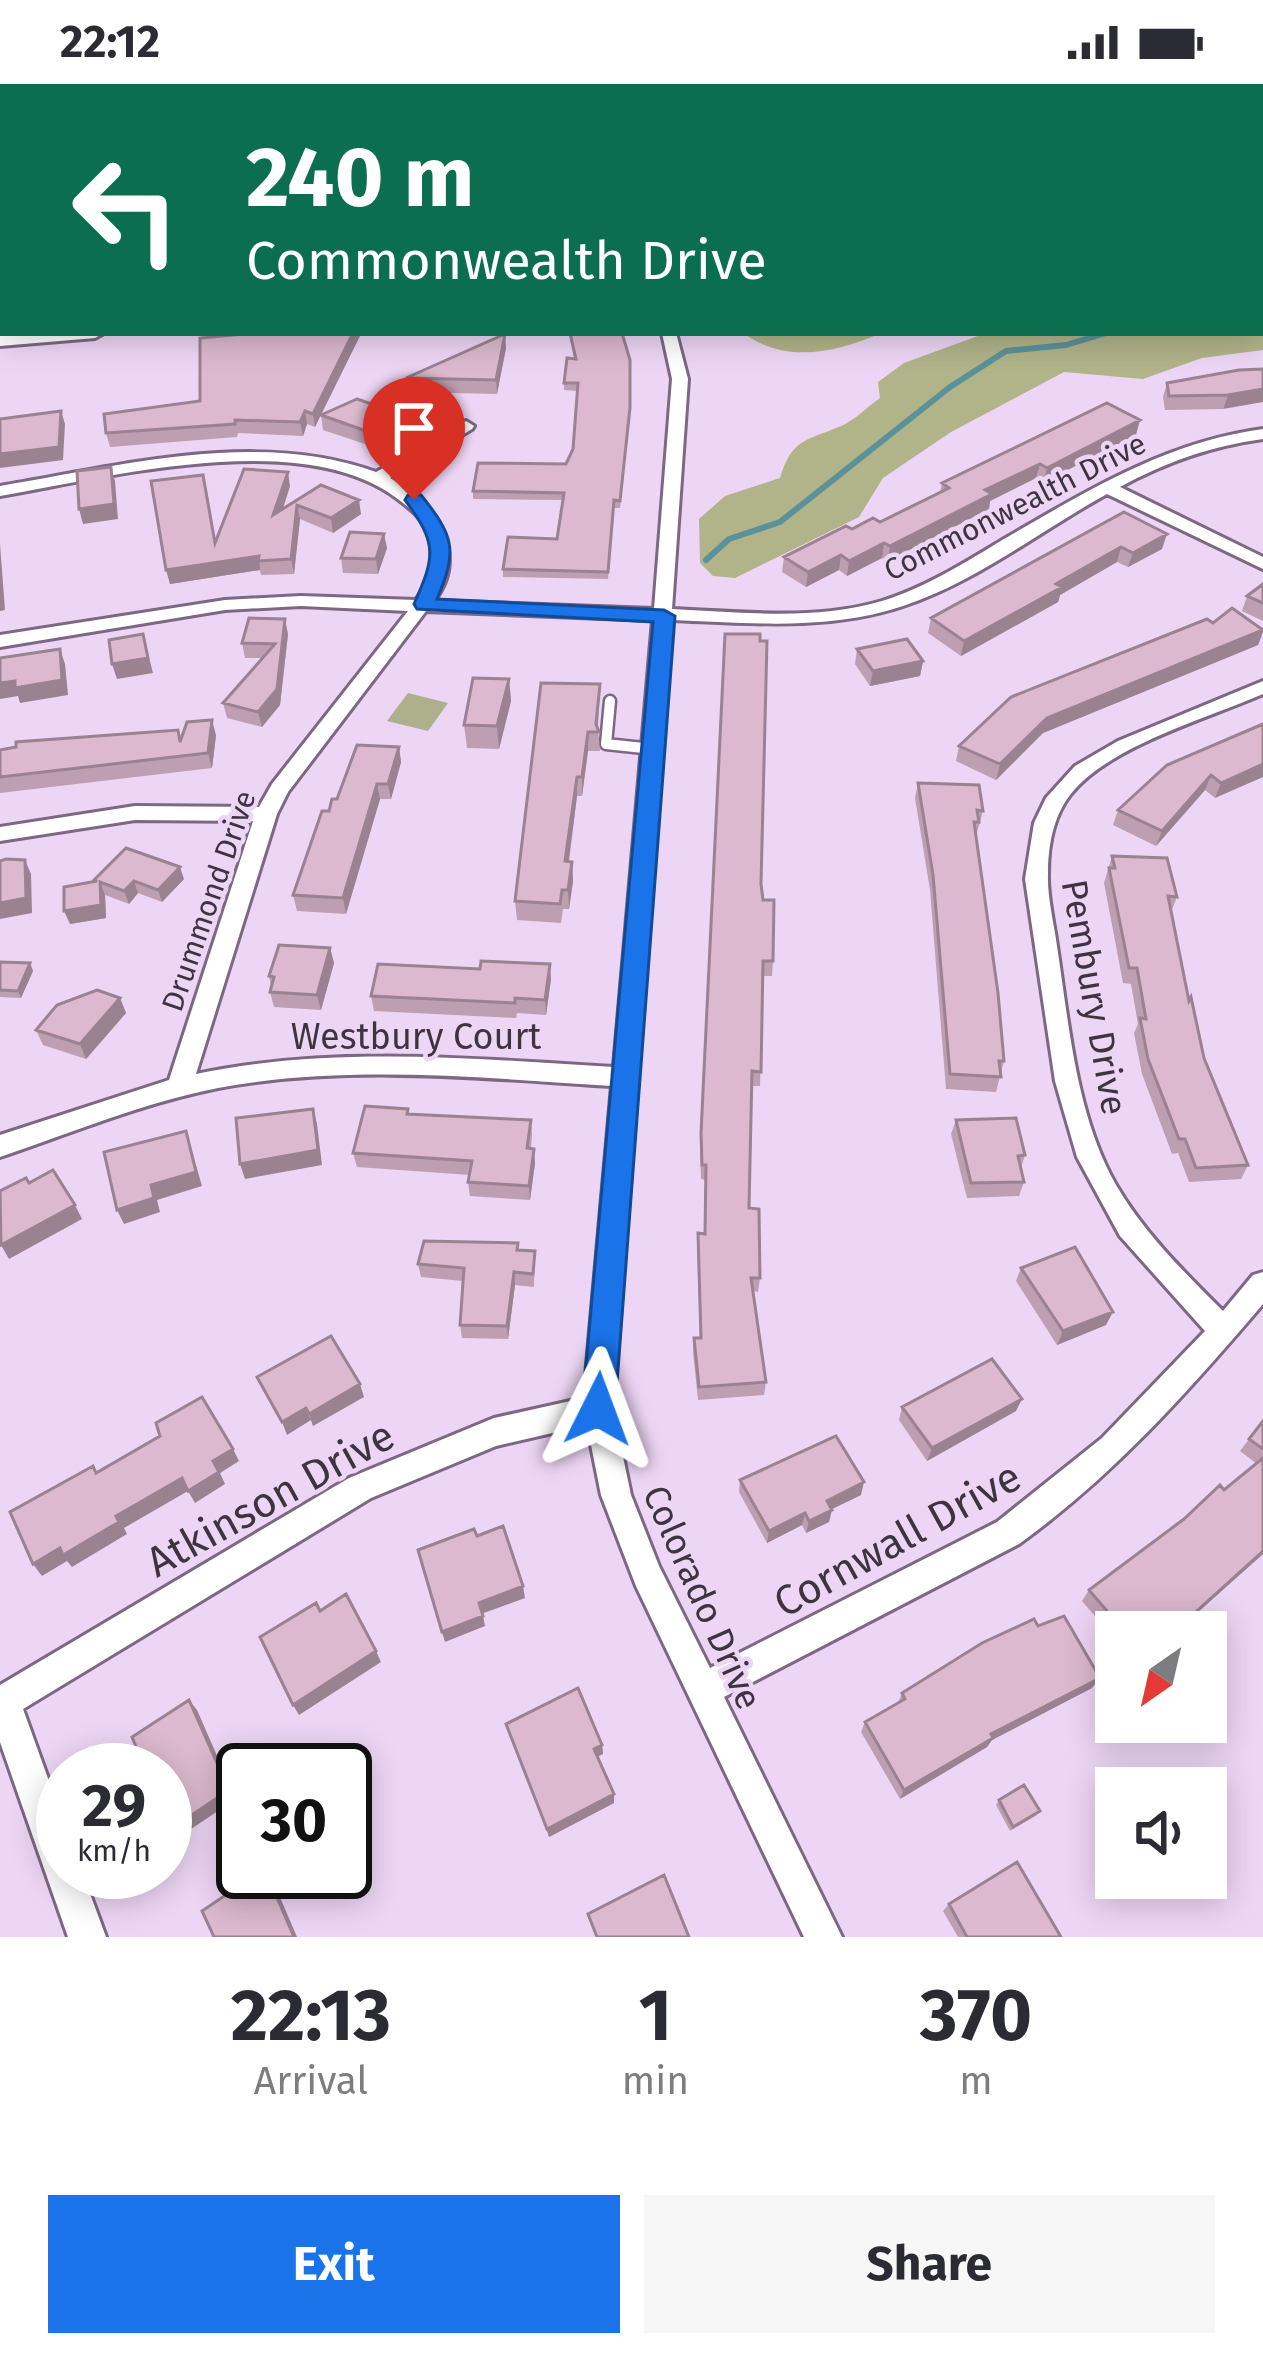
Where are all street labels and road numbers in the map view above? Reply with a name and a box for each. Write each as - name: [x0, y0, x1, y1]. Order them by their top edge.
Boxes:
- street label: Commonwealth Drive: [878, 425, 1152, 589]
- street label: Drummond Drive: [154, 786, 264, 1016]
- street label: Pembury Drive: [1052, 876, 1136, 1118]
- street label: Westbury Court: [291, 1015, 541, 1059]
- street label: Atkinson Drive: [138, 1410, 403, 1588]
- street label: Cornwall Drive: [765, 1452, 1030, 1628]
- street label: Colorado Drive: [633, 1479, 771, 1716]

